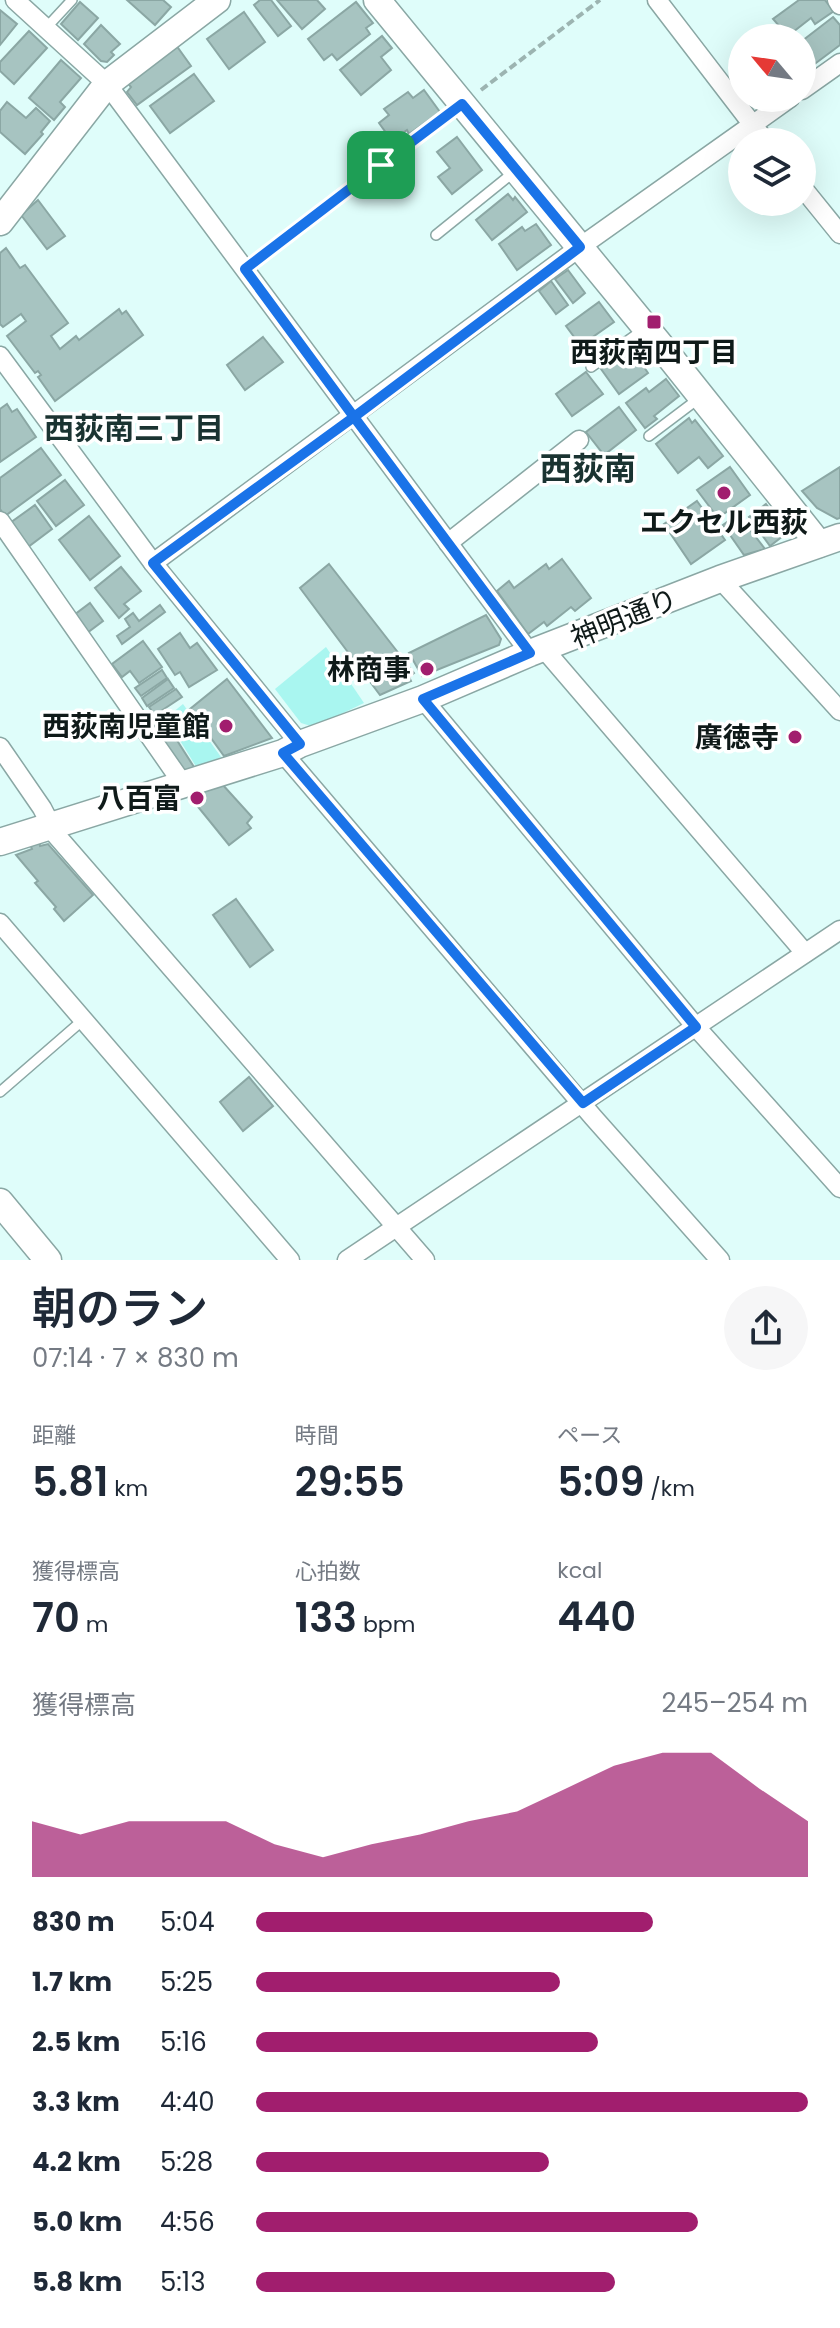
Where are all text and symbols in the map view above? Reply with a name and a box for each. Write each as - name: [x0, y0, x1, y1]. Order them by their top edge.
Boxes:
- north arrow: [728, 24, 816, 112]
- map controls: [728, 24, 816, 216]
- button: layers: [728, 128, 816, 216]
- pin: [347, 131, 415, 199]
- icon: arrive: [359, 143, 403, 187]
- marker: 西荻南四丁目: [645, 313, 663, 331]
- place label: 西荻南四丁目: [570, 333, 738, 372]
- district label: 西荻南三丁目: [44, 407, 224, 450]
- district label: 西荻南: [540, 446, 636, 491]
- marker: エクセル西荻: [715, 484, 733, 502]
- place label: エクセル西荻: [640, 503, 808, 542]
- street label: 神明通り: [565, 579, 683, 658]
- place label: 林商事: [327, 650, 411, 689]
- marker: 林商事: [418, 660, 436, 678]
- place label: 西荻南児童館: [42, 707, 210, 746]
- marker: 西荻南児童館: [217, 717, 235, 735]
- place label: 廣徳寺: [695, 718, 779, 757]
- marker: 廣徳寺: [786, 728, 804, 746]
- place label: 八百富: [97, 779, 181, 818]
- marker: 八百富: [188, 789, 206, 807]
- text: 朝のラン: [32, 1278, 208, 1339]
- button: share: [724, 1286, 808, 1370]
- text: 07:14 · 7 × 830 m: [32, 1340, 239, 1376]
- text: 距離: [32, 1420, 76, 1451]
- text: 時間: [295, 1420, 339, 1451]
- text: ペース: [557, 1420, 622, 1451]
- text: 5.81: [32, 1454, 108, 1510]
- text: 29:55: [295, 1454, 405, 1510]
- text: 5:09: [557, 1454, 645, 1510]
- text: km: [108, 1473, 148, 1504]
- text: /km: [645, 1473, 695, 1504]
- text: kcal: [557, 1555, 602, 1586]
- text: 獲得標高: [32, 1556, 120, 1587]
- text: 心拍数: [295, 1556, 361, 1587]
- text: 440: [557, 1589, 636, 1645]
- text: 70: [32, 1590, 80, 1646]
- text: 133: [295, 1590, 357, 1646]
- text: m: [80, 1609, 108, 1640]
- text: bpm: [357, 1609, 415, 1640]
- text: 245–254 m: [661, 1685, 808, 1721]
- text: 獲得標高: [32, 1687, 136, 1723]
- text: 830 m: [32, 1904, 115, 1940]
- text: 5:04: [160, 1904, 215, 1940]
- text: 1.7 km: [32, 1964, 112, 2000]
- text: 5:25: [160, 1964, 213, 2000]
- text: 2.5 km: [32, 2024, 120, 2060]
- text: 5:16: [160, 2024, 207, 2060]
- text: 3.3 km: [32, 2084, 120, 2120]
- text: 4:40: [160, 2084, 215, 2120]
- text: 4.2 km: [32, 2144, 121, 2180]
- text: 5:28: [160, 2144, 213, 2180]
- text: 5.0 km: [32, 2204, 122, 2240]
- text: 4:56: [160, 2204, 215, 2240]
- text: 5.8 km: [32, 2264, 122, 2300]
- text: 5:13: [160, 2264, 206, 2300]

